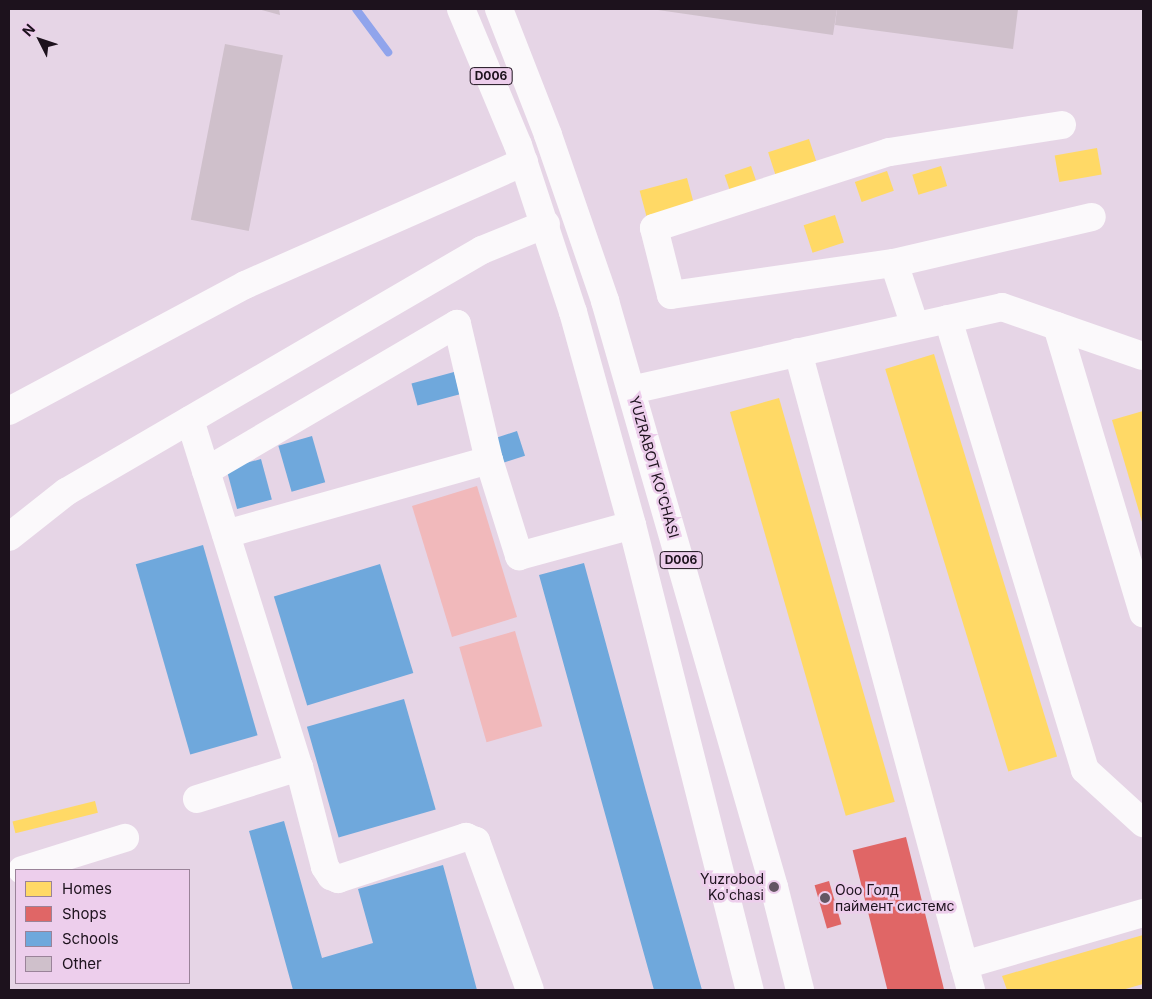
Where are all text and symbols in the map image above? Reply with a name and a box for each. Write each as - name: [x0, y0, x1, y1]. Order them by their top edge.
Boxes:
- north arrow: [15, 15, 65, 65]
- text: N: [18, 20, 38, 39]
- road number: D006: [468, 66, 514, 85]
- street label: YUZRABOT KO'CHASI: [626, 394, 682, 540]
- road number: D006: [658, 550, 704, 570]
- legend: [15, 869, 190, 984]
- place label: Yuzrobod Ko'chasi: [700, 871, 764, 904]
- text: Homes: [62, 879, 112, 898]
- marker: Yuzrobod Ko'chasi: [768, 881, 780, 893]
- place label: Ооо Голд паймент системс: [835, 882, 955, 914]
- marker: Ооо Голд паймент системс: [819, 892, 831, 904]
- text: Shops: [62, 904, 107, 923]
- text: Schools: [62, 929, 119, 948]
- text: Other: [62, 954, 102, 973]

